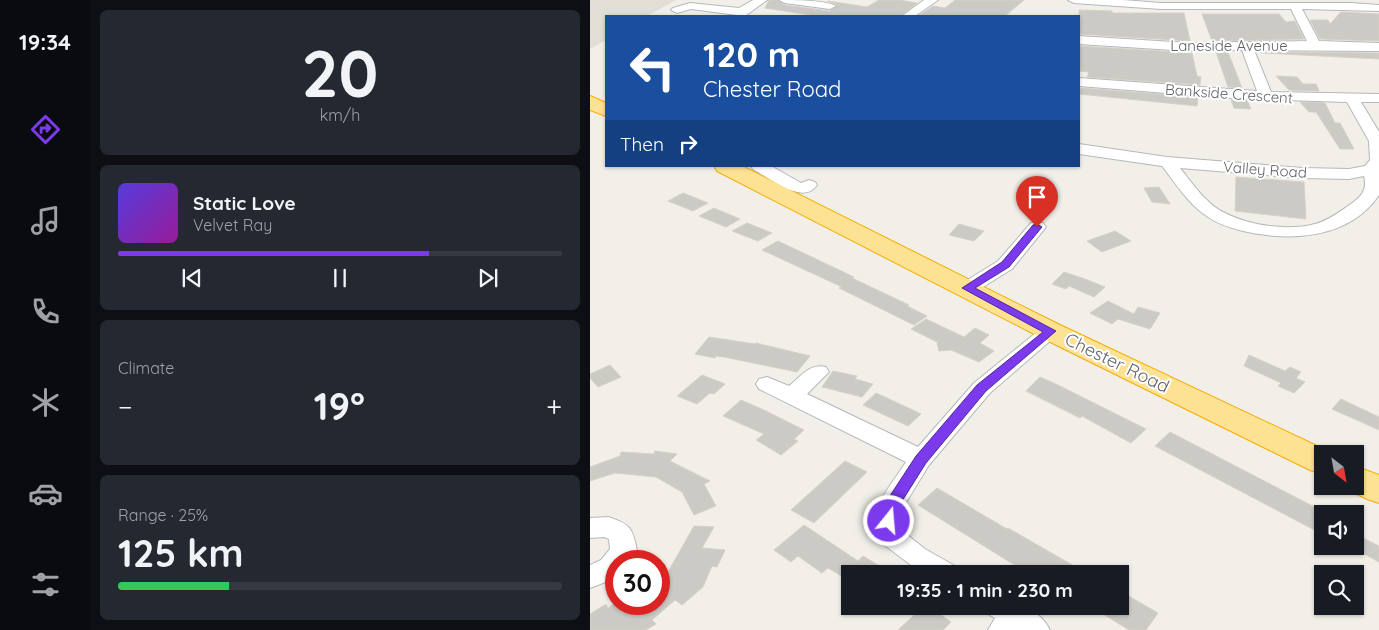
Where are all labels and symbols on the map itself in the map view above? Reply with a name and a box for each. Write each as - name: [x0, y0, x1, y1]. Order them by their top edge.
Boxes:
- street label: Laneside Avenue: [1170, 36, 1288, 55]
- street label: Bankside Crescent: [1164, 80, 1294, 107]
- street label: Valley Road: [1223, 157, 1308, 182]
- pin: [1016, 176, 1058, 227]
- street label: Chester Road: [1061, 327, 1173, 398]
- north arrow: [1314, 445, 1364, 495]
- position arrow: [862, 494, 914, 546]
- speed limit sign: 30: [605, 550, 670, 615]

